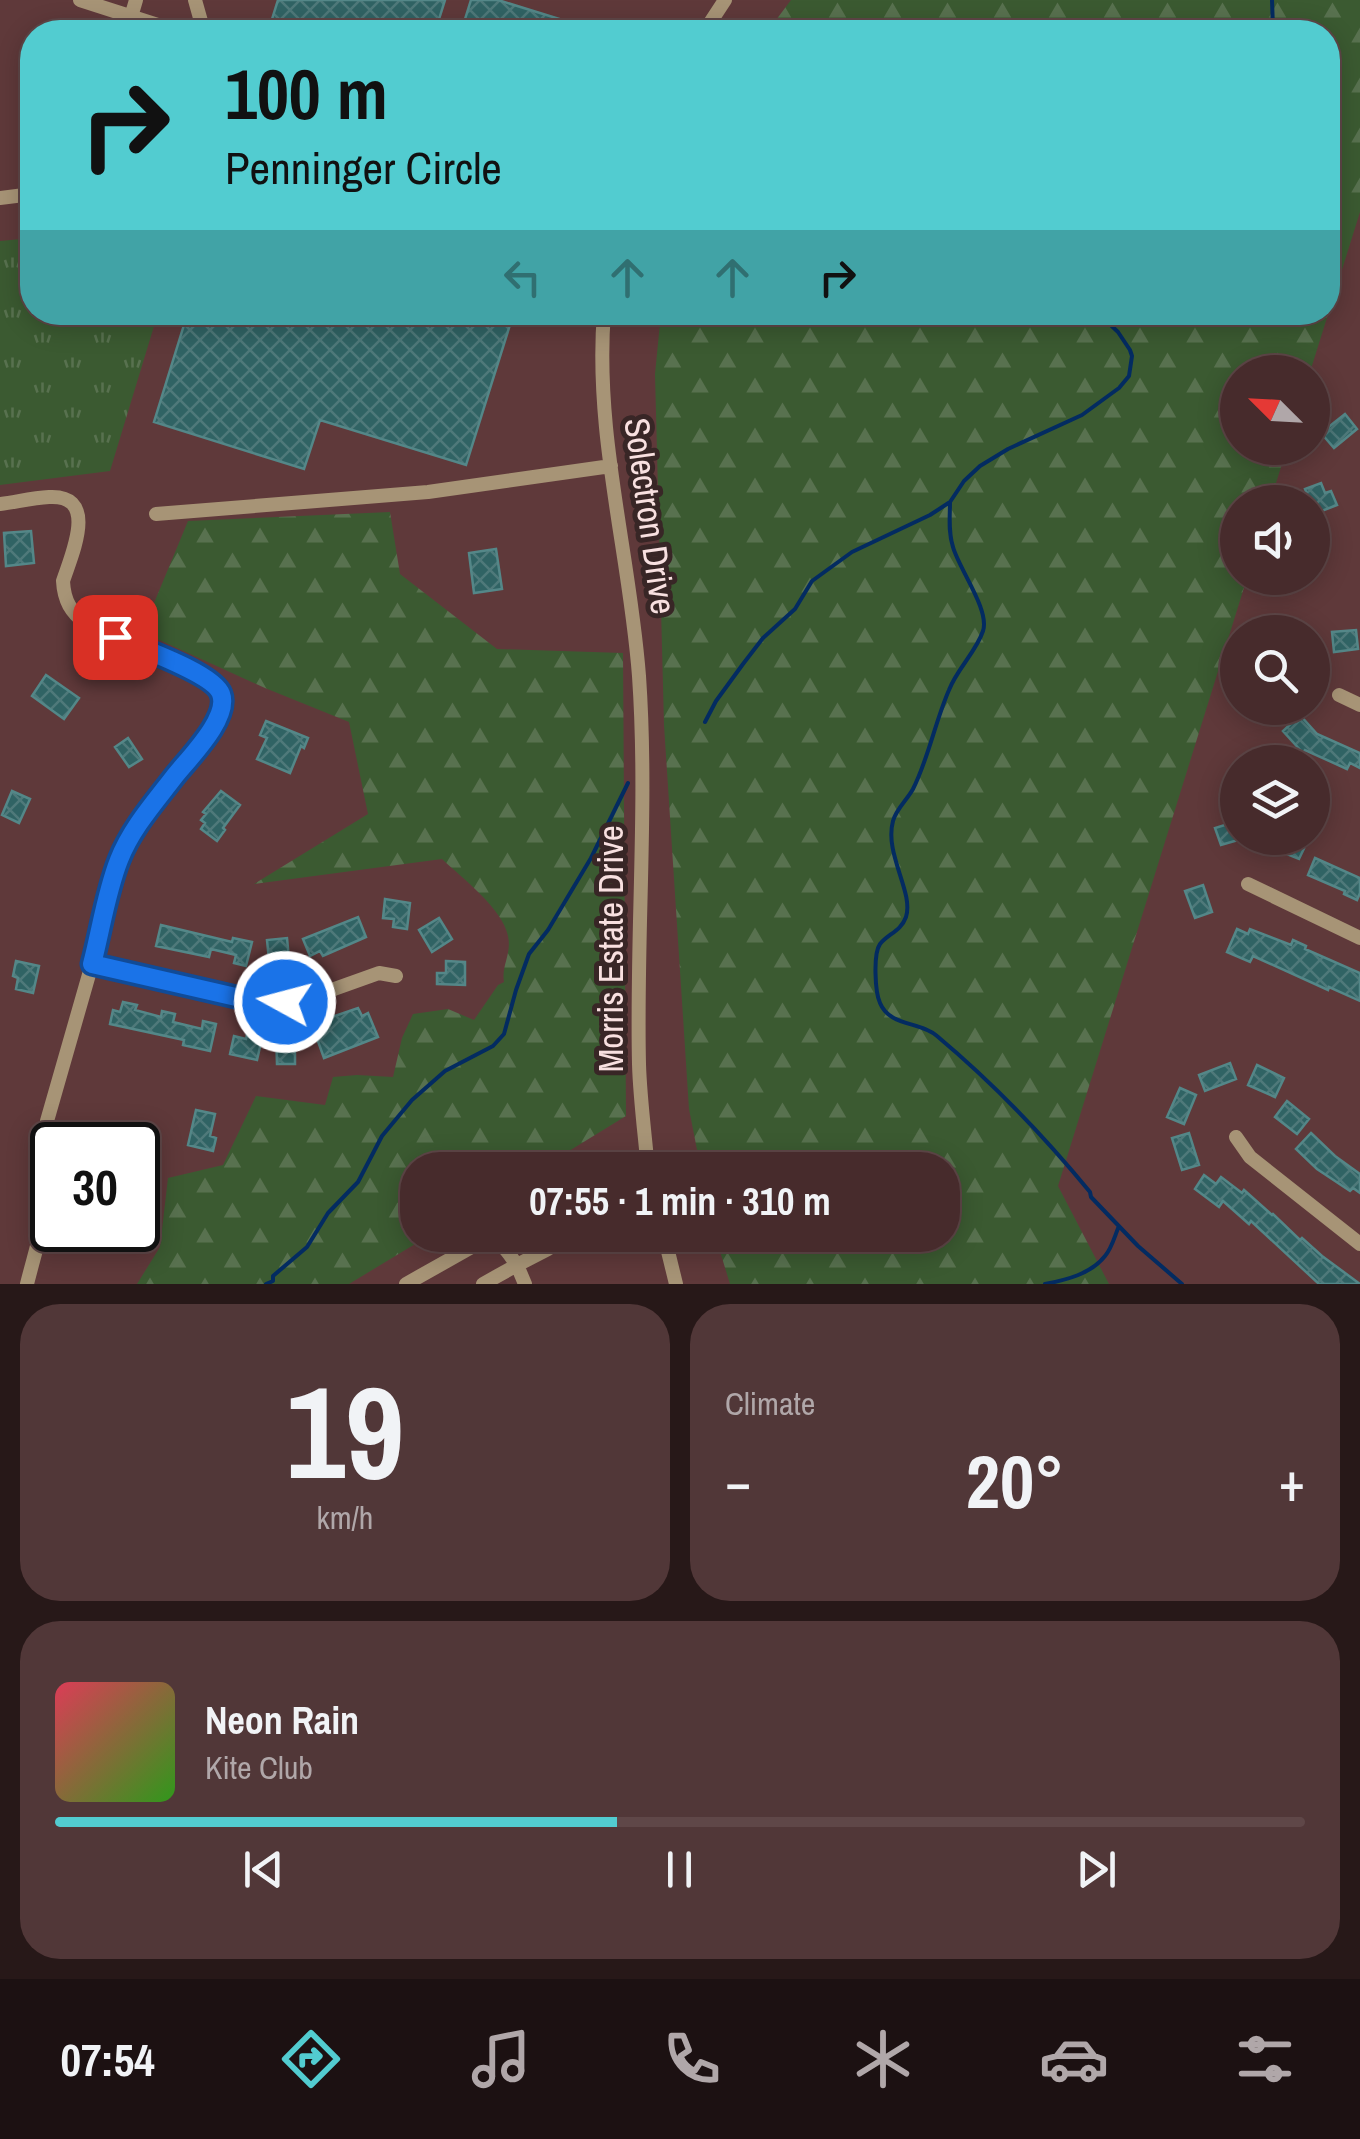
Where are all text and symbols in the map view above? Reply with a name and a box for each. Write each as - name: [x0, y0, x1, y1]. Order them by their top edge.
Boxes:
- text: 100 m: [225, 47, 388, 141]
- icon: right: [60, 60, 190, 190]
- text: Penninger Circle: [225, 137, 502, 198]
- icon: left: [495, 250, 550, 305]
- icon: ahead: [600, 250, 655, 305]
- icon: ahead: [705, 250, 760, 305]
- icon: right: [810, 250, 865, 305]
- north arrow: [1220, 355, 1330, 465]
- map controls: [1220, 355, 1330, 855]
- street label: Solectron Drive: [613, 415, 688, 617]
- button: sound: [1220, 485, 1330, 595]
- pin: [73, 595, 158, 680]
- icon: arrive: [88, 610, 143, 665]
- button: search: [1220, 615, 1330, 725]
- button: layers: [1220, 745, 1330, 855]
- street label: Morris Estate Drive: [587, 825, 634, 1073]
- position arrow: [233, 950, 337, 1054]
- speed limit sign: 30: [30, 1122, 160, 1252]
- text: 07:55 · 1 min · 310 m: [529, 1176, 831, 1227]
- text: 19: [286, 1343, 404, 1519]
- text: Climate: [725, 1382, 815, 1425]
- text: 20°: [966, 1430, 1064, 1531]
- text: −: [725, 1444, 751, 1518]
- text: +: [1279, 1444, 1305, 1518]
- text: km/h: [317, 1496, 373, 1539]
- text: Neon Rain: [205, 1695, 359, 1746]
- text: Kite Club: [205, 1746, 313, 1789]
- icon: previous: [236, 1842, 291, 1897]
- icon: pause: [652, 1842, 707, 1897]
- icon: next: [1069, 1842, 1124, 1897]
- icon: directions: [276, 2024, 346, 2094]
- icon: music: [466, 2024, 536, 2094]
- icon: phone: [657, 2024, 727, 2094]
- icon: climate: [848, 2024, 918, 2094]
- icon: car: [1039, 2024, 1109, 2094]
- icon: filters: [1230, 2024, 1300, 2094]
- text: 07:54: [60, 2029, 155, 2090]

